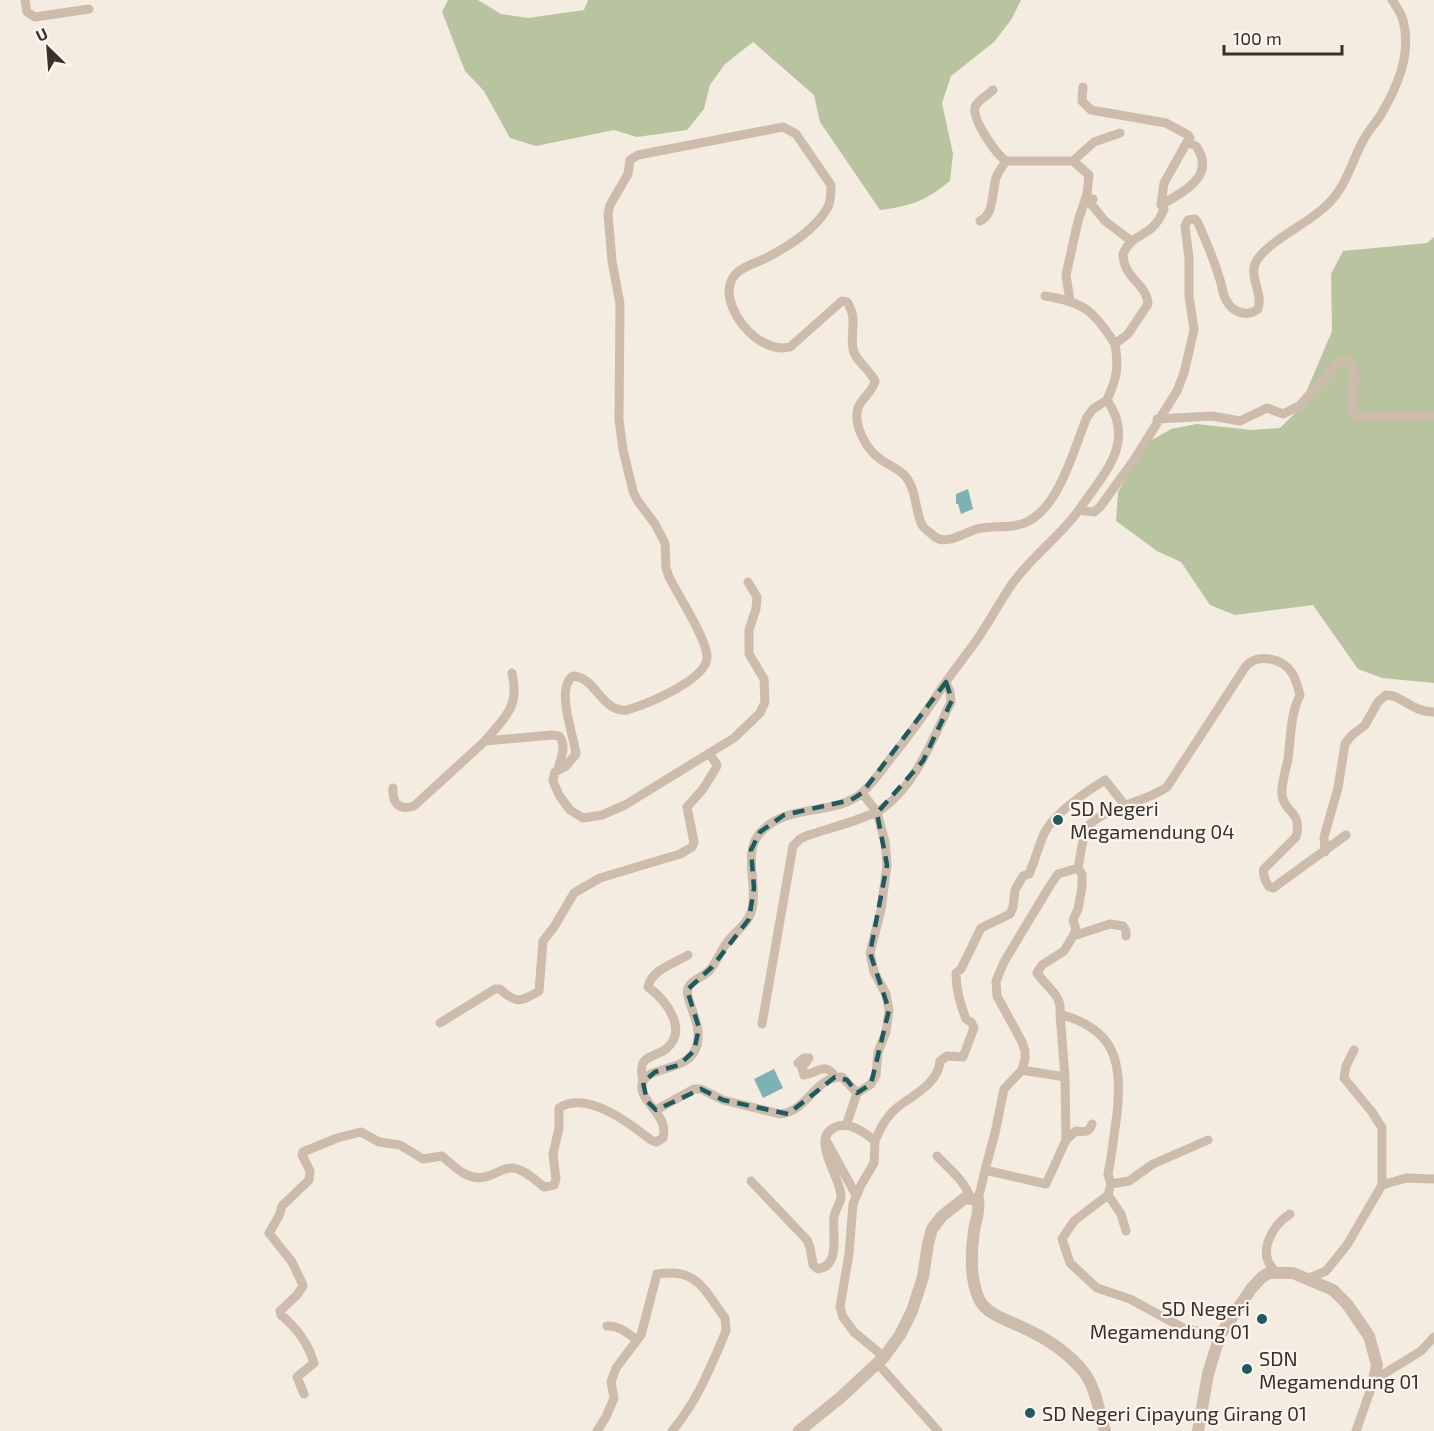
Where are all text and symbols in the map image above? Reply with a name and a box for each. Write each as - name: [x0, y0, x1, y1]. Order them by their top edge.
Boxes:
- north arrow: [18, 18, 78, 78]
- scale bar: [1224, 18, 1342, 56]
- text: U: [32, 23, 50, 45]
- text: 100 m: [1233, 27, 1282, 49]
- place label: SD Negeri Megamendung 04: [1070, 796, 1235, 843]
- marker: SD Negeri Megamendung 04: [1051, 813, 1065, 827]
- place label: SD Negeri Megamendung 01: [1090, 1296, 1250, 1343]
- marker: SD Negeri Megamendung 01: [1255, 1312, 1269, 1326]
- place label: SDN Megamendung 01: [1259, 1346, 1419, 1393]
- marker: SDN Megamendung 01: [1240, 1362, 1254, 1376]
- place label: SD Negeri Cipayung Girang 01: [1042, 1401, 1307, 1425]
- marker: SD Negeri Cipayung Girang 01: [1023, 1406, 1037, 1420]

